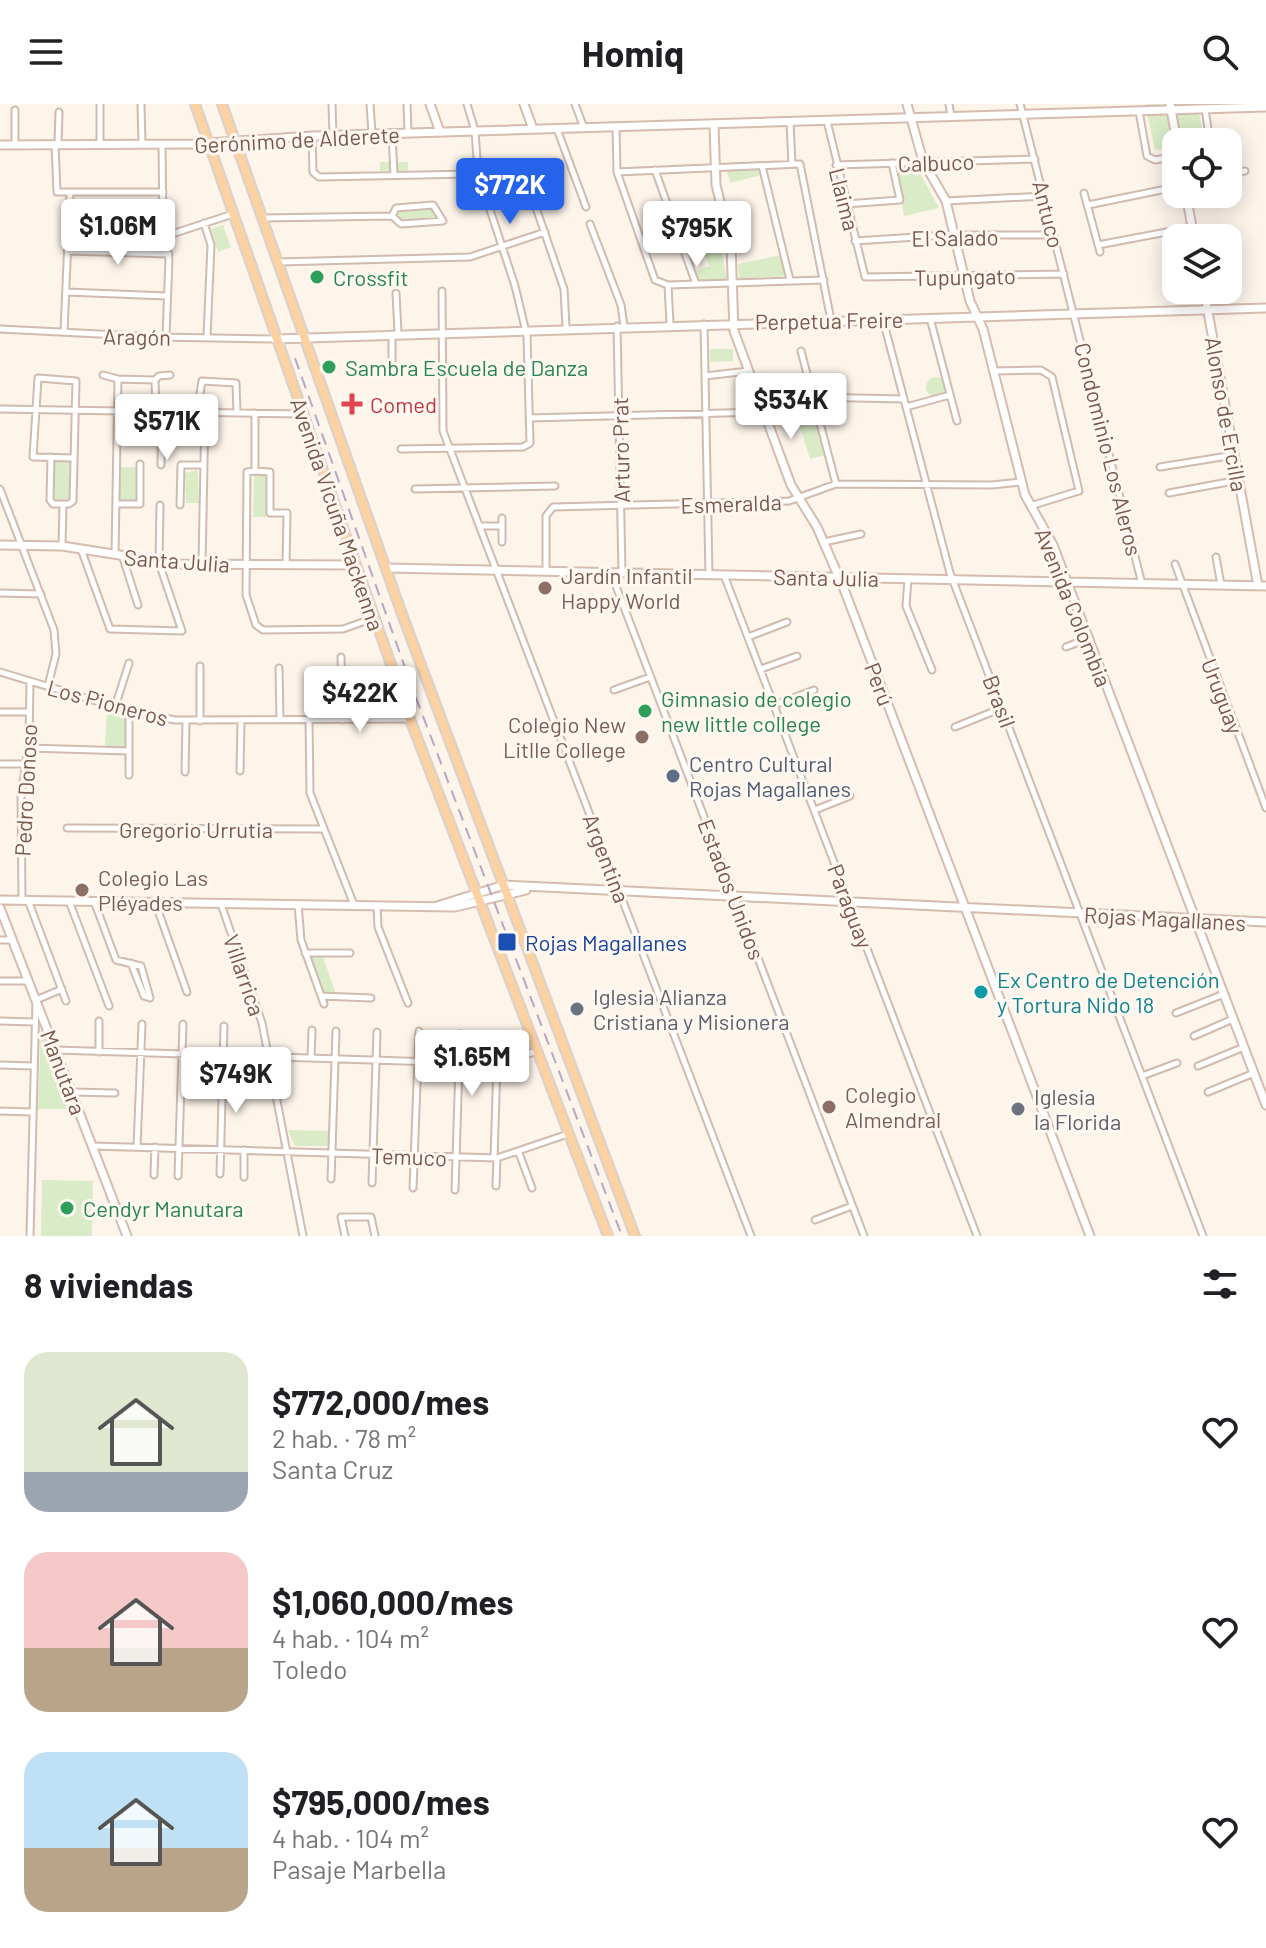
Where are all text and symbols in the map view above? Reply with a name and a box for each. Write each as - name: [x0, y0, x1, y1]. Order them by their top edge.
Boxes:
- icon: menu: [24, 30, 68, 74]
- icon: search: [1198, 30, 1242, 74]
- text: Homiq: [582, 31, 684, 74]
- street label: Gerónimo de Alderete: [193, 121, 401, 157]
- map controls: [1162, 128, 1242, 304]
- button: locate: [1162, 128, 1242, 208]
- street label: Calbuco: [897, 148, 975, 176]
- pin: $772K: [454, 158, 566, 226]
- street label: Llaima: [825, 165, 865, 233]
- text: $772K: [474, 168, 546, 199]
- street label: Antuco: [1028, 178, 1070, 250]
- pin: $1.06M: [53, 199, 183, 267]
- pin: $795K: [641, 201, 753, 269]
- text: $1.06M: [79, 209, 157, 240]
- text: $795K: [661, 211, 733, 242]
- street label: El Salado: [911, 223, 999, 251]
- button: layers: [1162, 224, 1242, 304]
- street label: Tupungato: [914, 262, 1016, 290]
- place label: Crossfit: [333, 264, 409, 290]
- marker: Crossfit: [308, 268, 326, 286]
- street label: Perpetua Freire: [755, 306, 903, 334]
- street label: Aragón: [103, 322, 171, 350]
- street label: Alonso de Ercilla: [1201, 334, 1253, 494]
- street label: Condominio Los Aleros: [1070, 340, 1148, 558]
- place label: Sambra Escuela de Danza: [345, 354, 588, 380]
- marker: Sambra Escuela de Danza: [320, 358, 338, 376]
- pin: $534K: [735, 373, 847, 441]
- text: $534K: [754, 383, 828, 414]
- place label: Comed: [370, 391, 437, 417]
- marker: Comed: [341, 393, 363, 415]
- pin: $571K: [111, 394, 223, 462]
- street label: Avenida Vicuña Mackenna: [286, 394, 390, 634]
- street label: Arturo Prat: [606, 397, 634, 503]
- text: $571K: [133, 404, 201, 435]
- street label: Esmeralda: [680, 488, 782, 518]
- street label: Avenida Colombia: [1030, 524, 1118, 690]
- street label: Santa Julia: [123, 543, 231, 577]
- place label: Jardín Infantil Happy World: [561, 562, 693, 613]
- street label: Santa Julia: [773, 563, 879, 591]
- marker: Jardín Infantil Happy World: [536, 579, 554, 597]
- street label: Uruguay: [1197, 655, 1249, 737]
- street label: Perú: [860, 659, 900, 709]
- pin: $422K: [304, 666, 416, 734]
- street label: Brasil: [978, 671, 1022, 731]
- street label: Los Pioneros: [45, 673, 171, 731]
- text: $422K: [322, 676, 398, 707]
- place label: Gimnasio de colegio new little college: [661, 685, 852, 736]
- marker: Gimnasio de colegio new little college: [636, 702, 654, 720]
- place label: Colegio New Litlle College: [503, 711, 626, 762]
- street label: Pedro Donoso: [9, 723, 41, 857]
- marker: Colegio New Litlle College: [633, 728, 651, 746]
- place label: Centro Cultural Rojas Magallanes: [689, 750, 851, 801]
- marker: Centro Cultural Rojas Magallanes: [664, 767, 682, 785]
- street label: Argentina: [578, 810, 636, 906]
- street label: Estados Unidos: [693, 815, 771, 963]
- street label: Gregorio Urrutia: [119, 816, 273, 842]
- street label: Paraguay: [823, 860, 879, 952]
- place label: Colegio Las Pléyades: [98, 864, 208, 915]
- marker: Colegio Las Pléyades: [73, 881, 91, 899]
- street label: Rojas Magallanes: [1083, 901, 1247, 935]
- place label: Rojas Magallanes: [525, 929, 687, 955]
- street label: Villarrica: [219, 931, 271, 1019]
- marker: Rojas Magallanes: [496, 931, 518, 953]
- place label: Ex Centro de Detención y Tortura Nido 18: [997, 966, 1220, 1017]
- place label: Iglesia Alianza Cristiana y Misionera: [593, 983, 790, 1034]
- marker: Ex Centro de Detención y Tortura Nido 18: [972, 983, 990, 1001]
- marker: Iglesia Alianza Cristiana y Misionera: [568, 1000, 586, 1018]
- street label: Manutara: [36, 1026, 92, 1118]
- pin: $1.65M: [407, 1030, 537, 1098]
- text: $1.65M: [433, 1040, 511, 1071]
- pin: $749K: [180, 1047, 292, 1115]
- text: $749K: [199, 1057, 273, 1088]
- place label: Colegio Almendral: [845, 1081, 941, 1132]
- place label: Iglesia la Florida: [1034, 1083, 1121, 1134]
- marker: Colegio Almendral: [820, 1098, 838, 1116]
- marker: Iglesia la Florida: [1009, 1100, 1027, 1118]
- street label: Temuco: [371, 1142, 447, 1170]
- place label: Cendyr Manutara: [83, 1195, 243, 1221]
- marker: Cendyr Manutara: [58, 1199, 76, 1217]
- icon: filters: [1198, 1262, 1242, 1306]
- text: 8 viviendas: [24, 1264, 193, 1305]
- text: $772,000/mes: [272, 1381, 489, 1422]
- icon: home: [88, 1384, 184, 1480]
- icon: heart: [1198, 1410, 1242, 1454]
- text: 2 hab. · 78 m²: [272, 1422, 416, 1453]
- text: Santa Cruz: [272, 1453, 393, 1484]
- text: $1,060,000/mes: [272, 1581, 514, 1622]
- icon: home: [88, 1584, 184, 1680]
- icon: heart: [1198, 1610, 1242, 1654]
- text: 4 hab. · 104 m²: [272, 1622, 429, 1653]
- text: Toledo: [272, 1653, 347, 1684]
- text: $795,000/mes: [272, 1781, 490, 1822]
- icon: home: [88, 1784, 184, 1880]
- icon: heart: [1198, 1810, 1242, 1854]
- text: 4 hab. · 104 m²: [272, 1822, 429, 1853]
- text: Pasaje Marbella: [272, 1853, 446, 1884]

